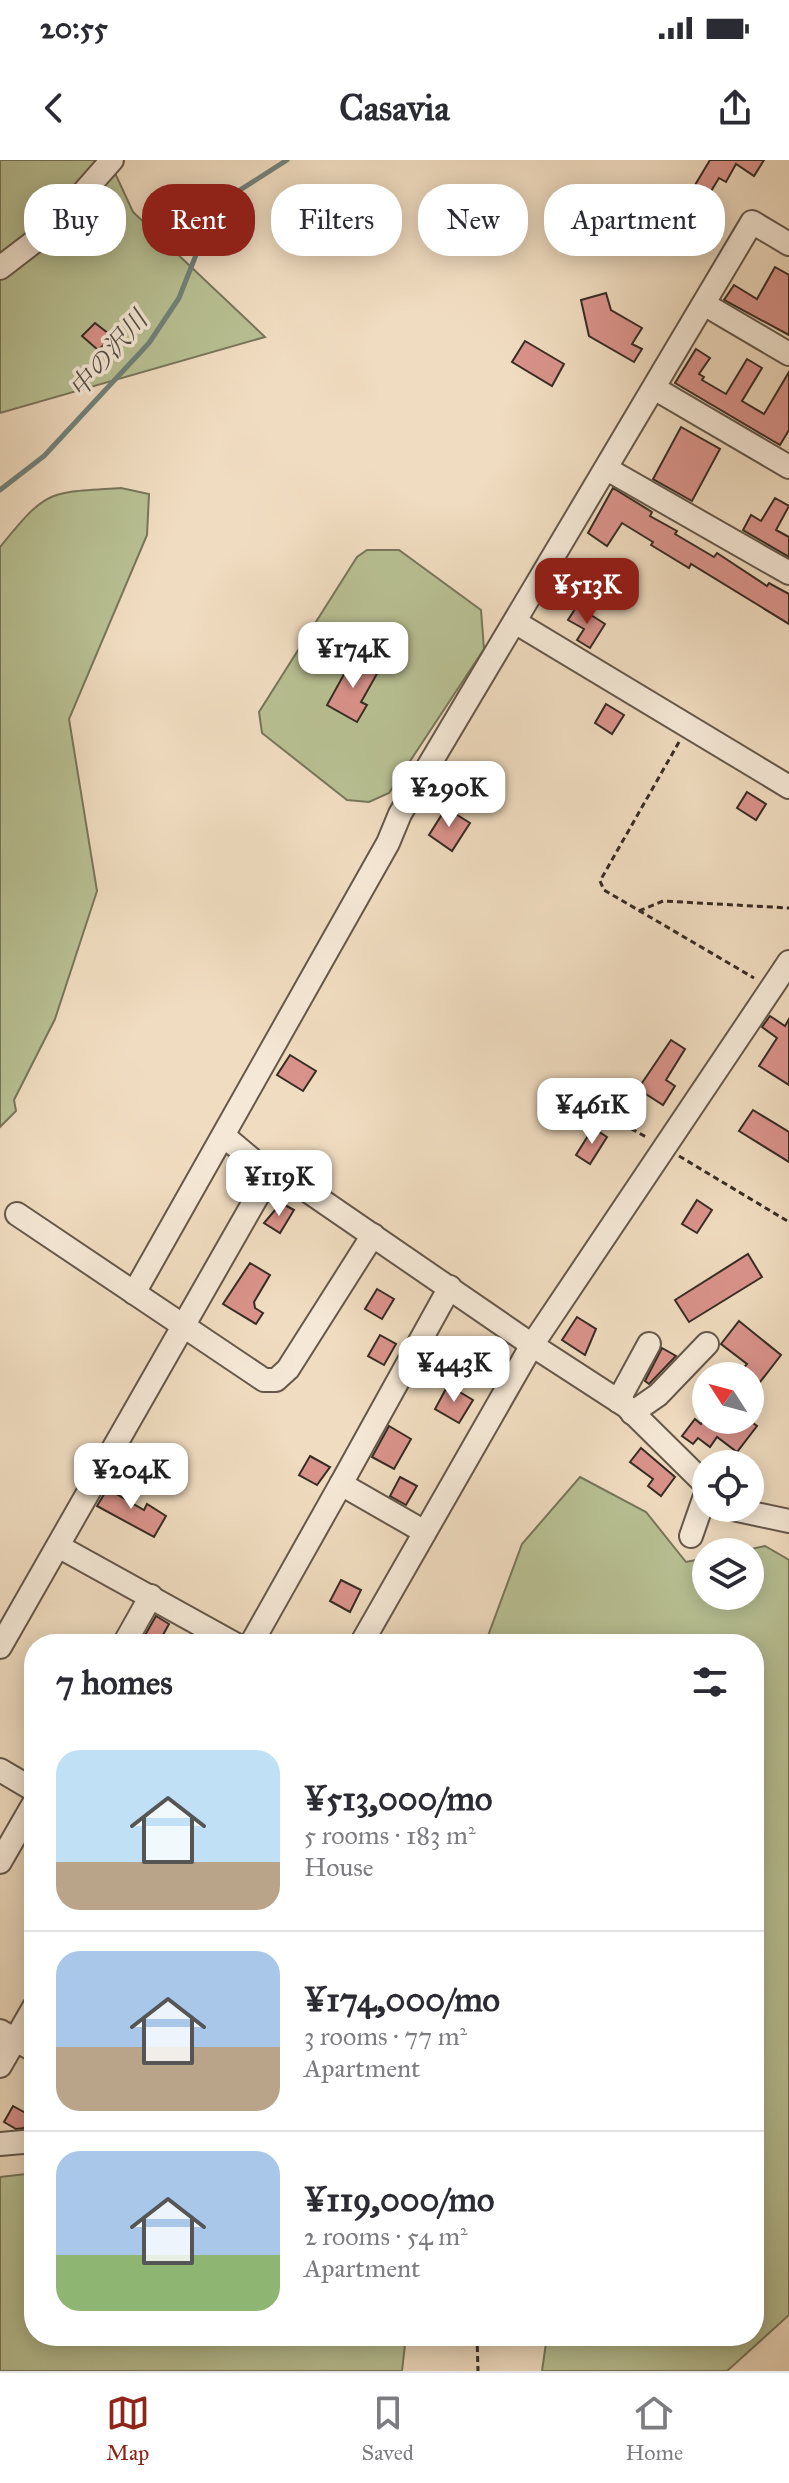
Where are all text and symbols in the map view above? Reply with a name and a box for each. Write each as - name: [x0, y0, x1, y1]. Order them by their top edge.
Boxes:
- text: 20:55: [40, 10, 108, 46]
- icon: back: [32, 86, 76, 130]
- text: Casavia: [339, 86, 450, 130]
- icon: share: [713, 86, 757, 130]
- chip: Buy: [24, 184, 126, 256]
- chip: Rent: [142, 184, 255, 256]
- chip: Filters: [271, 184, 402, 256]
- chip: New: [418, 184, 528, 256]
- chip: Apartment: [544, 184, 725, 256]
- water label: 中の沢川: [62, 302, 156, 404]
- pin: ¥513K: [531, 558, 643, 626]
- text: ¥513K: [553, 568, 621, 600]
- pin: ¥174K: [297, 622, 409, 690]
- text: ¥174K: [316, 632, 390, 664]
- pin: ¥290K: [393, 761, 505, 829]
- text: ¥290K: [410, 771, 488, 803]
- pin: ¥461K: [536, 1078, 648, 1146]
- text: ¥461K: [555, 1088, 629, 1120]
- pin: ¥119K: [223, 1150, 335, 1218]
- text: ¥119K: [244, 1160, 314, 1192]
- pin: ¥443K: [398, 1336, 510, 1404]
- text: ¥443K: [417, 1346, 491, 1378]
- north arrow: [692, 1362, 764, 1434]
- map controls: [692, 1362, 764, 1610]
- pin: ¥204K: [75, 1443, 187, 1511]
- button: locate: [692, 1450, 764, 1522]
- text: ¥204K: [92, 1453, 170, 1485]
- button: layers: [692, 1538, 764, 1610]
- icon: filters: [688, 1660, 732, 1704]
- text: 7 homes: [56, 1662, 173, 1703]
- text: ¥513,000/mo: [304, 1778, 492, 1819]
- icon: home: [120, 1782, 216, 1878]
- text: 5 rooms · 183 m²: [304, 1819, 476, 1851]
- text: House: [304, 1851, 374, 1883]
- text: ¥174,000/mo: [304, 1979, 500, 2020]
- icon: home: [120, 1983, 216, 2079]
- text: 3 rooms · 77 m²: [304, 2020, 467, 2052]
- text: Apartment: [304, 2052, 420, 2084]
- text: ¥119,000/mo: [304, 2179, 494, 2220]
- icon: home: [120, 2183, 216, 2279]
- text: 2 rooms · 54 m²: [304, 2220, 468, 2252]
- text: Apartment: [304, 2252, 420, 2284]
- tab: Map: [106, 2391, 150, 2466]
- tab: Saved: [362, 2391, 414, 2466]
- tab: Home: [626, 2391, 683, 2466]

